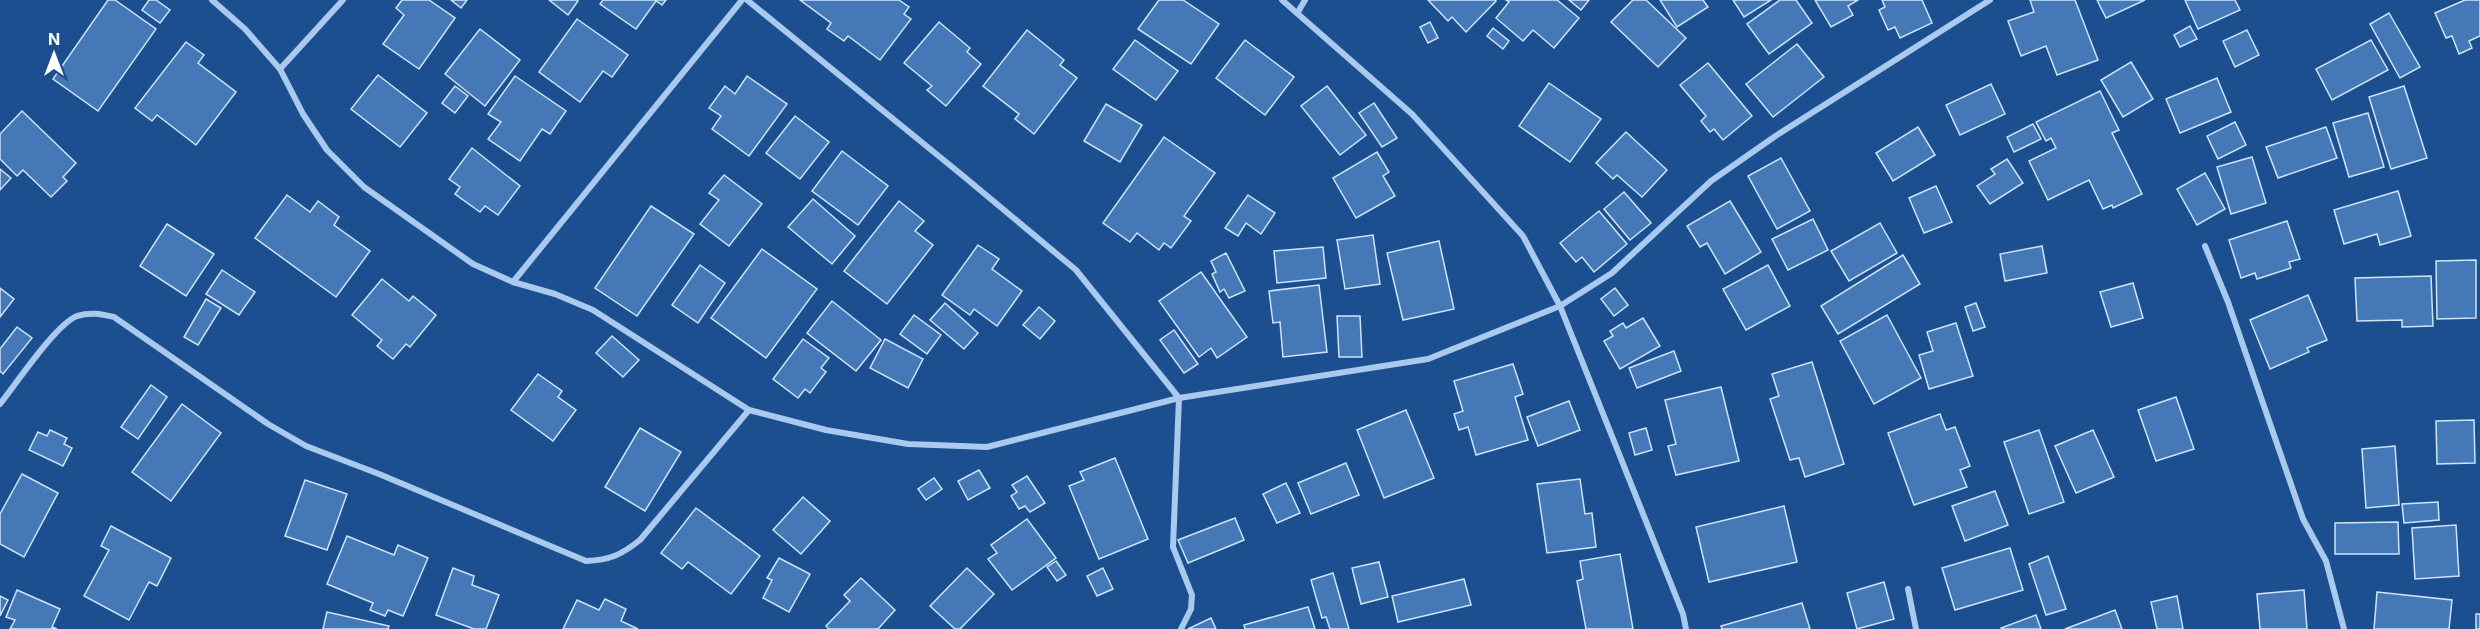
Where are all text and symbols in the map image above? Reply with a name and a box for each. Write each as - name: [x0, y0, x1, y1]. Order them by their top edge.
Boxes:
- north arrow: [24, 24, 84, 84]
- text: N: [48, 29, 60, 49]

